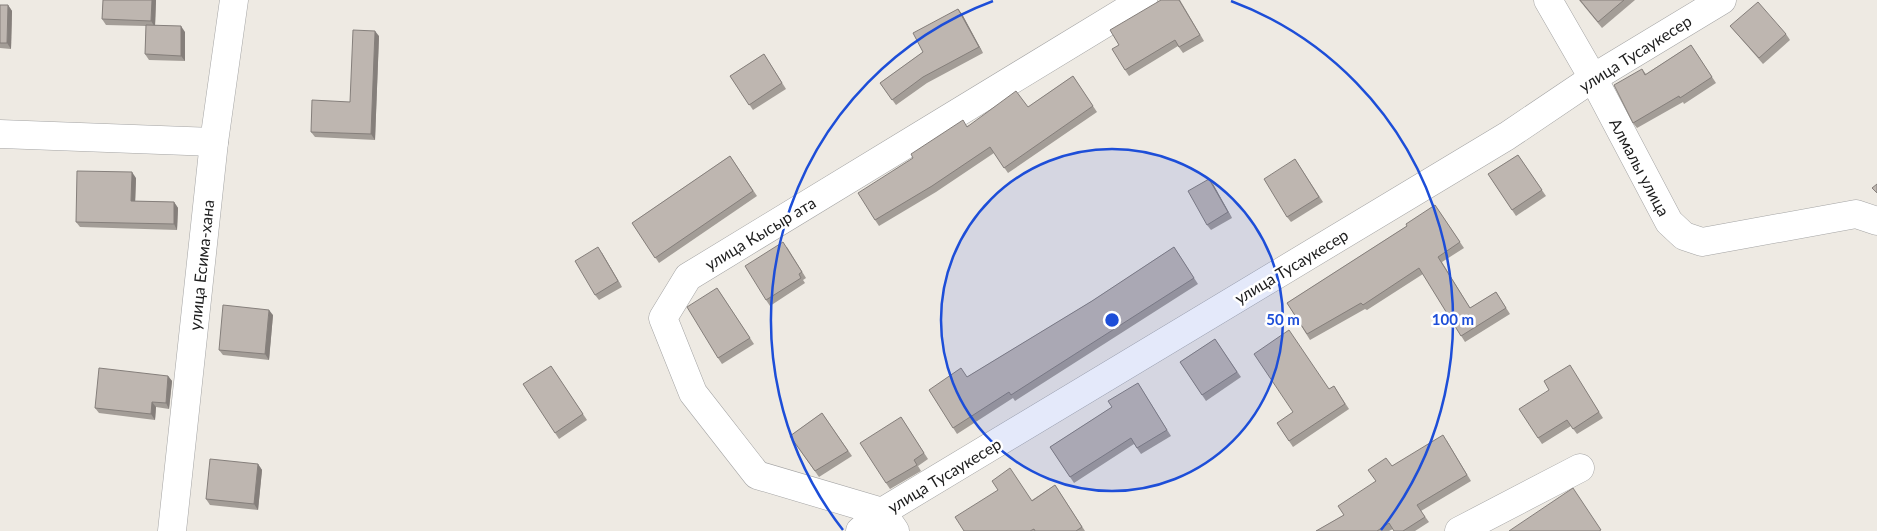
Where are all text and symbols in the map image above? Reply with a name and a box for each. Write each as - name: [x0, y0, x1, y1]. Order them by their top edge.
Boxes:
- street label: улица Тусаукесер: [1575, 11, 1695, 95]
- street label: Алмалы улица: [1606, 115, 1674, 219]
- street label: улица Кысыр ата: [701, 192, 819, 274]
- street label: улица Есима-хана: [185, 199, 217, 331]
- street label: улица Тусаукесер: [1231, 225, 1351, 307]
- text: 50 m: [1266, 310, 1300, 328]
- text: 100 m: [1432, 310, 1474, 328]
- centre of rings: [1103, 311, 1121, 329]
- street label: улица Тусаукесер: [884, 434, 1004, 516]

